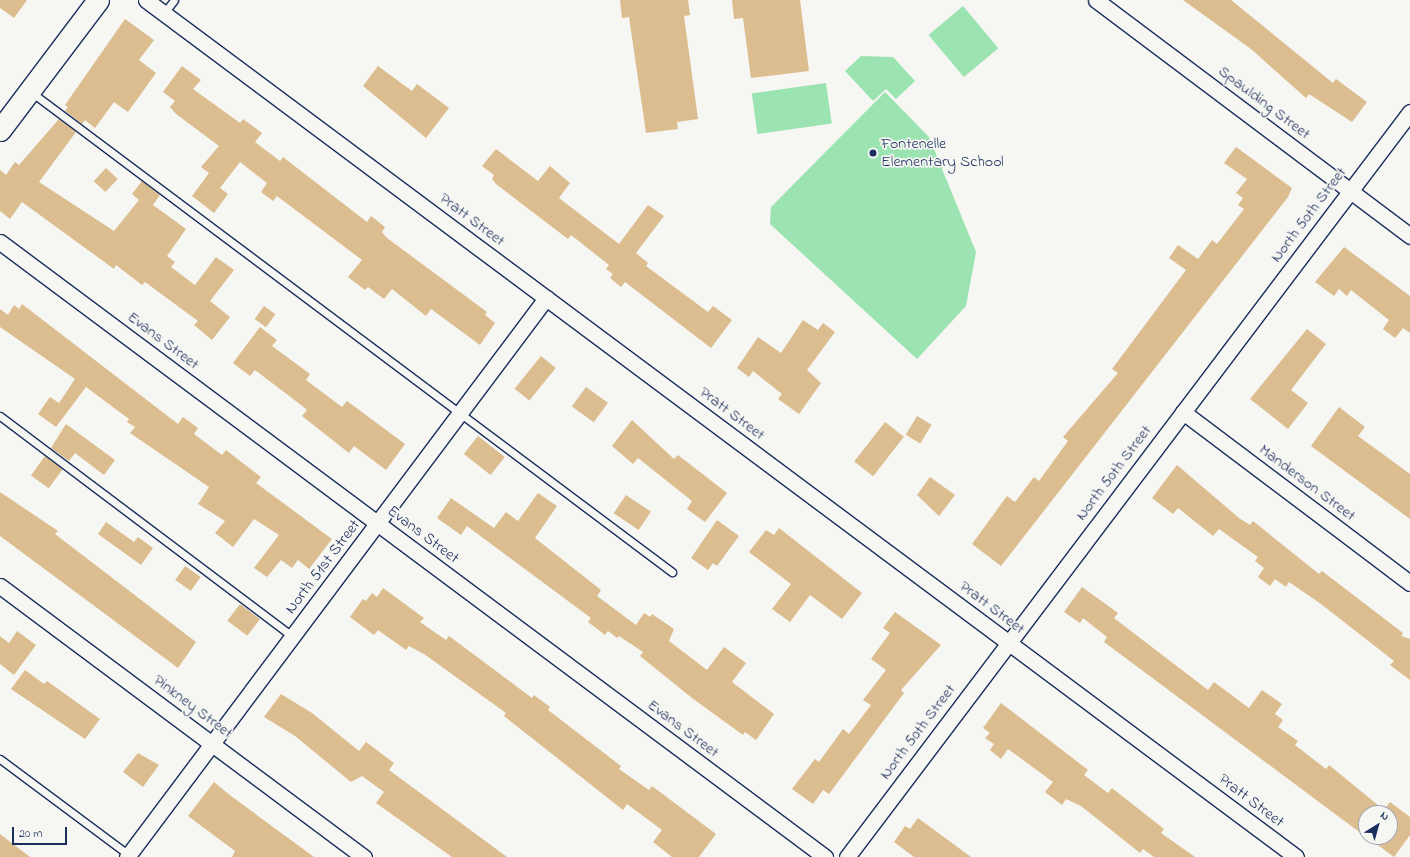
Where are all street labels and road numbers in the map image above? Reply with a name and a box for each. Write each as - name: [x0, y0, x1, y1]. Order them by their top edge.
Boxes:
- street label: Spaulding Street: [1214, 62, 1314, 144]
- street label: North 50th Street: [1267, 164, 1351, 266]
- street label: Pratt Street: [435, 189, 509, 251]
- street label: Evans Street: [123, 308, 203, 374]
- street label: Pratt Street: [695, 383, 769, 445]
- street label: North 50th Street: [1072, 422, 1156, 524]
- street label: Manderson Street: [1255, 440, 1359, 526]
- street label: Evans Street: [383, 502, 463, 568]
- street label: North 51st Street: [281, 516, 365, 618]
- street label: Pratt Street: [955, 577, 1029, 639]
- street label: Pinkney Street: [150, 671, 236, 743]
- street label: North 50th Street: [876, 681, 960, 783]
- street label: Evans Street: [643, 696, 723, 762]
- street label: Pratt Street: [1214, 770, 1288, 832]

